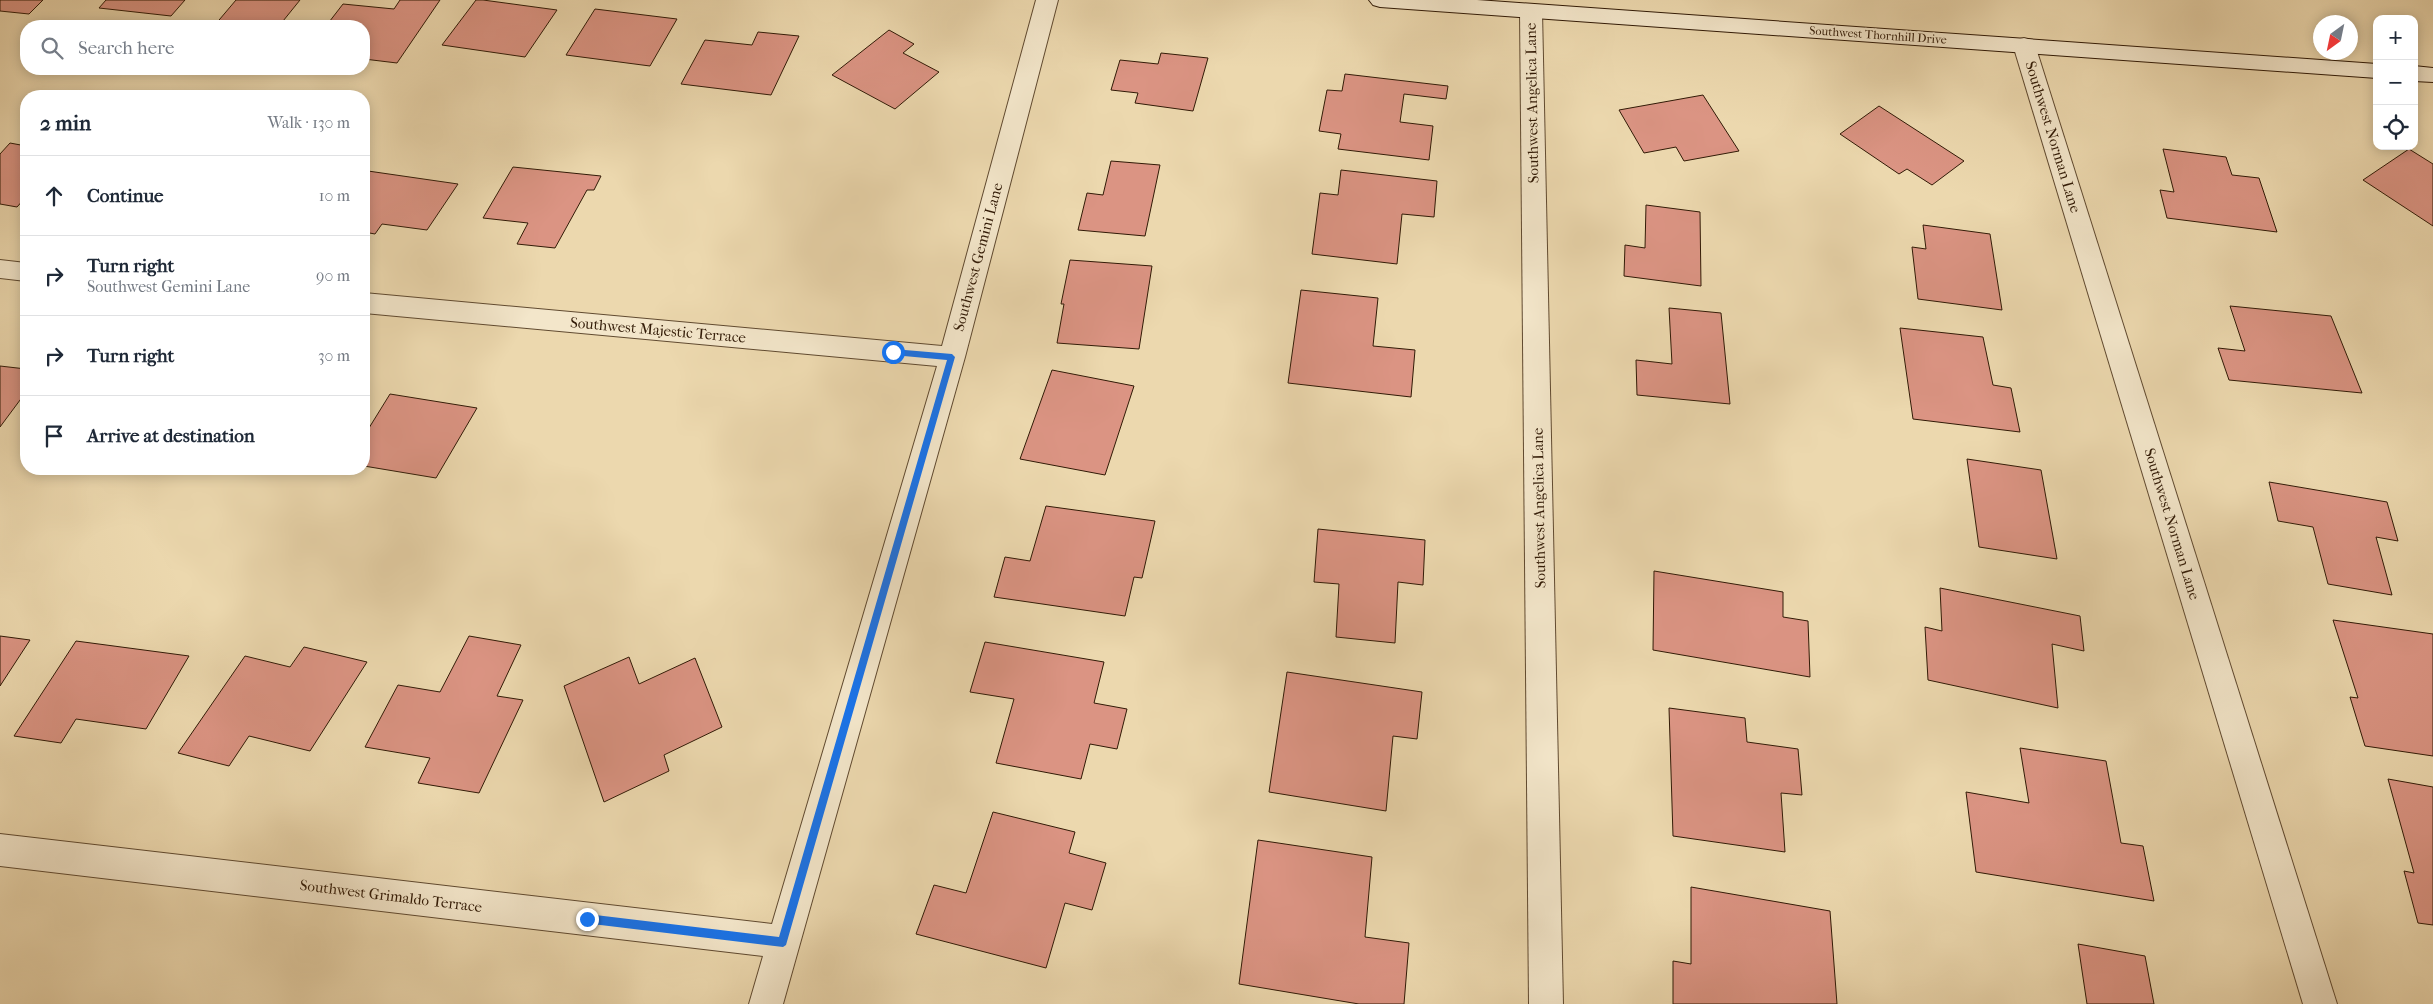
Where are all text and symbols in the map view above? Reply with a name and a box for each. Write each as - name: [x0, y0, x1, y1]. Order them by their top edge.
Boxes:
- north arrow: [2313, 15, 2358, 60]
- map controls: [2373, 15, 2418, 150]
- button: +: [2373, 15, 2418, 60]
- search box: [20, 20, 370, 75]
- street label: Southwest Angelica Lane: [1522, 22, 1542, 183]
- street label: Southwest Thornhill Drive: [1809, 23, 1947, 47]
- icon: search: [38, 34, 66, 62]
- text: Search here: [78, 37, 174, 59]
- street label: Southwest Norman Lane: [2021, 59, 2085, 216]
- button: −: [2373, 60, 2418, 105]
- button: locate: [2373, 105, 2418, 150]
- text: 2 min: [40, 111, 91, 135]
- text: Walk · 130 m: [267, 113, 350, 132]
- street label: Southwest Gemini Lane: [950, 180, 1007, 333]
- icon: ahead: [40, 182, 68, 210]
- text: Continue: [87, 185, 163, 207]
- text: 10 m: [319, 186, 350, 205]
- text: Turn right: [87, 255, 174, 277]
- icon: right: [40, 262, 68, 290]
- text: 90 m: [316, 266, 350, 285]
- text: Southwest Gemini Lane: [87, 277, 250, 296]
- street label: Southwest Majestic Terrace: [569, 313, 747, 347]
- route start: [882, 341, 905, 364]
- icon: right: [40, 342, 68, 370]
- text: Turn right: [87, 345, 174, 367]
- text: 30 m: [318, 346, 350, 365]
- icon: arrive: [40, 422, 68, 450]
- text: Arrive at destination: [87, 425, 255, 447]
- street label: Southwest Angelica Lane: [1529, 427, 1549, 588]
- street label: Southwest Norman Lane: [2140, 446, 2204, 603]
- street label: Southwest Grimaldo Terrace: [299, 876, 484, 916]
- route end: [576, 908, 599, 931]

